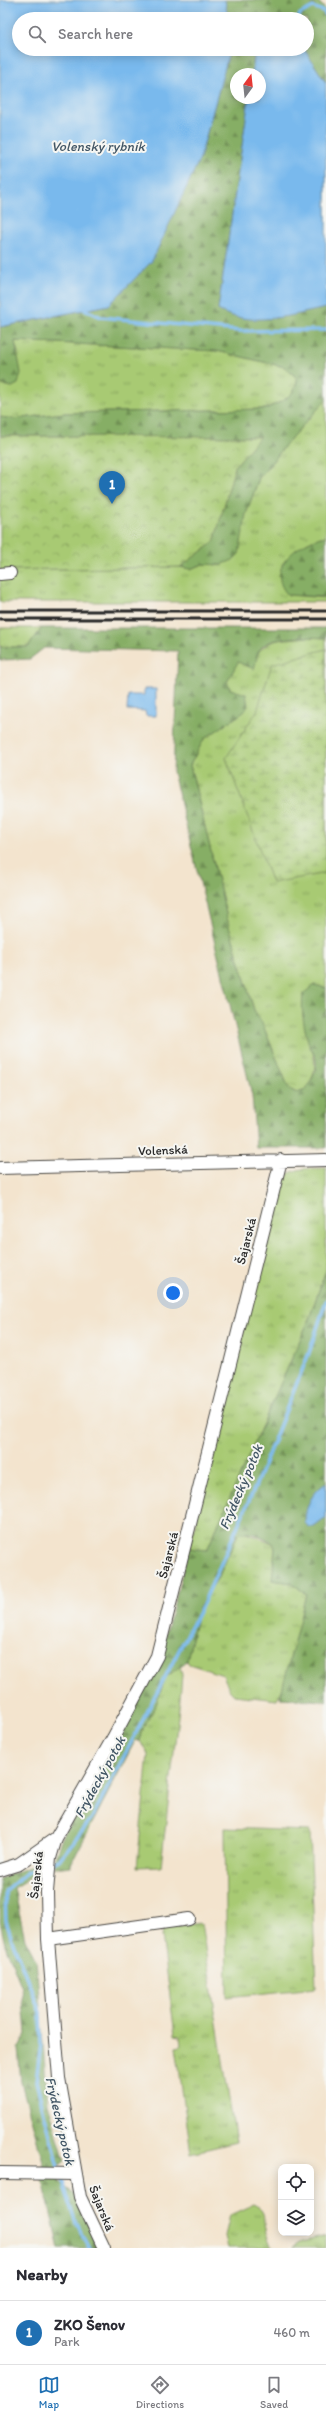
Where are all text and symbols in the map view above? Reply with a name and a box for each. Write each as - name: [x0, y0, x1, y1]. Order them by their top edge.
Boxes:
- search box: [12, 12, 314, 56]
- icon: search: [26, 23, 48, 45]
- text: Search here: [58, 25, 133, 43]
- north arrow: [230, 68, 266, 104]
- water label: Volenský rybník: [51, 138, 146, 155]
- pin: 1: [99, 471, 125, 504]
- street label: Volenská: [138, 1142, 188, 1158]
- street label: Šajarská: [233, 1216, 259, 1266]
- your location: [163, 1283, 183, 1303]
- water label: Frýdecký potok: [215, 1441, 267, 1532]
- street label: Šajarská: [155, 1530, 181, 1580]
- water label: Frýdecký potok: [71, 1733, 130, 1821]
- street label: Šajarská: [26, 1850, 46, 1900]
- water label: Frýdecký potok: [42, 2075, 79, 2168]
- map controls: [278, 2164, 314, 2236]
- button: locate: [278, 2164, 314, 2200]
- street label: Šajarská: [86, 2183, 118, 2233]
- button: layers: [278, 2200, 314, 2236]
- text: Nearby: [16, 2264, 68, 2284]
- text: ZKO Šenov: [54, 2316, 125, 2334]
- text: 1: [26, 2325, 32, 2340]
- text: 460 m: [273, 2325, 310, 2340]
- text: Park: [54, 2334, 80, 2349]
- tab: Map: [38, 2374, 60, 2411]
- tab: Directions: [136, 2374, 184, 2411]
- tab: Saved: [260, 2374, 288, 2411]

